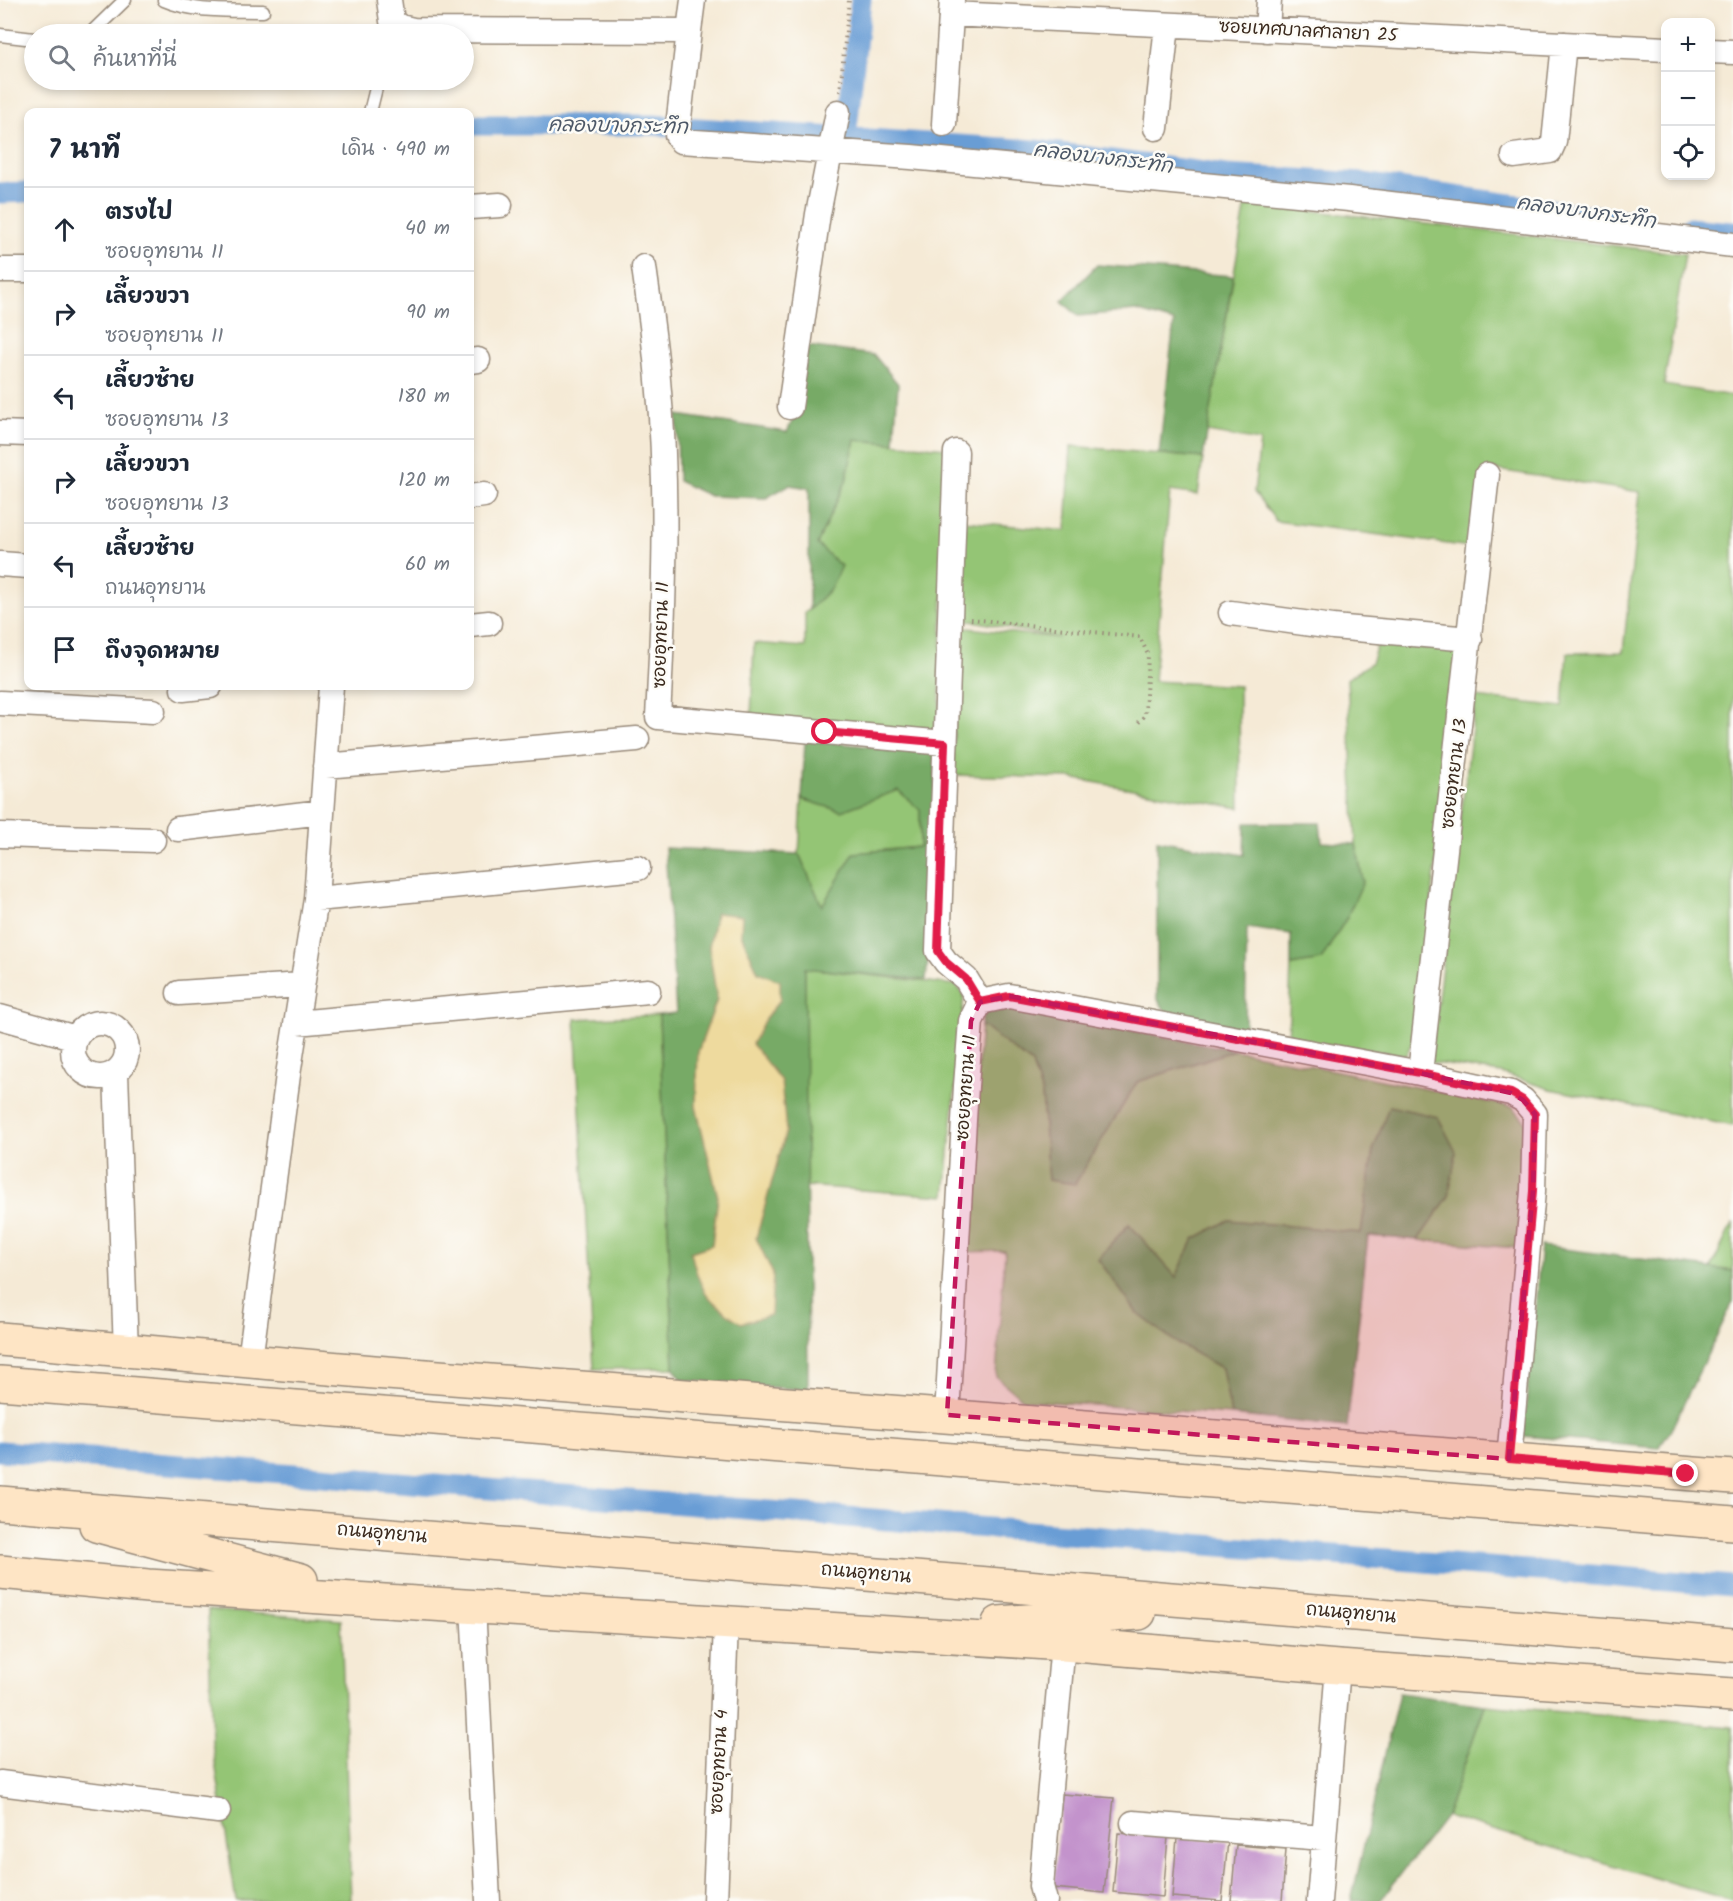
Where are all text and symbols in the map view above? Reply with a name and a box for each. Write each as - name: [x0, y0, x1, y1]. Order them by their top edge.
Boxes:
- street label: ซอยเทศบาลศาลายา 25: [1218, 13, 1399, 51]
- map controls: [1661, 18, 1715, 180]
- button: +: [1661, 18, 1715, 72]
- search box: [24, 24, 474, 90]
- icon: search: [45, 41, 78, 74]
- text: ค้นหาที่นี่: [93, 43, 177, 78]
- button: −: [1661, 72, 1715, 126]
- water label: คลองบางกระทึก: [548, 110, 689, 144]
- button: locate: [1661, 126, 1715, 180]
- text: 7 นาที: [48, 130, 120, 172]
- text: เดิน · 490 m: [341, 134, 450, 166]
- water label: คลองบางกระทึก: [1032, 135, 1176, 184]
- water label: คลองบางกระทึก: [1514, 187, 1659, 239]
- text: ตรงไป: [105, 196, 173, 231]
- icon: ahead: [48, 213, 81, 246]
- text: 40 m: [405, 213, 450, 245]
- text: ซอยอุทยาน 11: [105, 237, 224, 269]
- text: เลี้ยวขวา: [105, 280, 189, 315]
- icon: right: [48, 297, 81, 330]
- text: 90 m: [406, 297, 450, 329]
- text: ซอยอุทยาน 11: [105, 321, 224, 353]
- text: เลี้ยวซ้าย: [105, 364, 195, 399]
- icon: left: [48, 381, 81, 414]
- text: 180 m: [398, 381, 450, 413]
- text: ซอยอุทยาน 13: [105, 405, 229, 437]
- text: เลี้ยวขวา: [105, 448, 189, 483]
- icon: right: [48, 465, 81, 498]
- text: 120 m: [398, 465, 450, 497]
- text: ซอยอุทยาน 13: [105, 489, 229, 521]
- text: เลี้ยวซ้าย: [105, 532, 195, 567]
- icon: left: [48, 549, 81, 582]
- text: 60 m: [405, 549, 450, 581]
- text: ถนนอุทยาน: [105, 573, 206, 605]
- street label: ซอยอุทยาน 11: [646, 581, 678, 689]
- icon: arrive: [48, 633, 81, 666]
- text: ถึงจุดหมาย: [105, 635, 220, 670]
- street label: ซอยอุทยาน 13: [1434, 717, 1476, 831]
- route start: [811, 718, 837, 744]
- street label: ซอยอุทยาน 11: [949, 1034, 985, 1142]
- route end: [1672, 1460, 1698, 1486]
- street label: ถนนอุทยาน: [336, 1516, 428, 1552]
- street label: ถนนอุทยาน: [820, 1556, 912, 1592]
- street label: ถนนอุทยาน: [1305, 1596, 1397, 1632]
- street label: ซอยอุทยาน 4: [703, 1709, 737, 1815]

